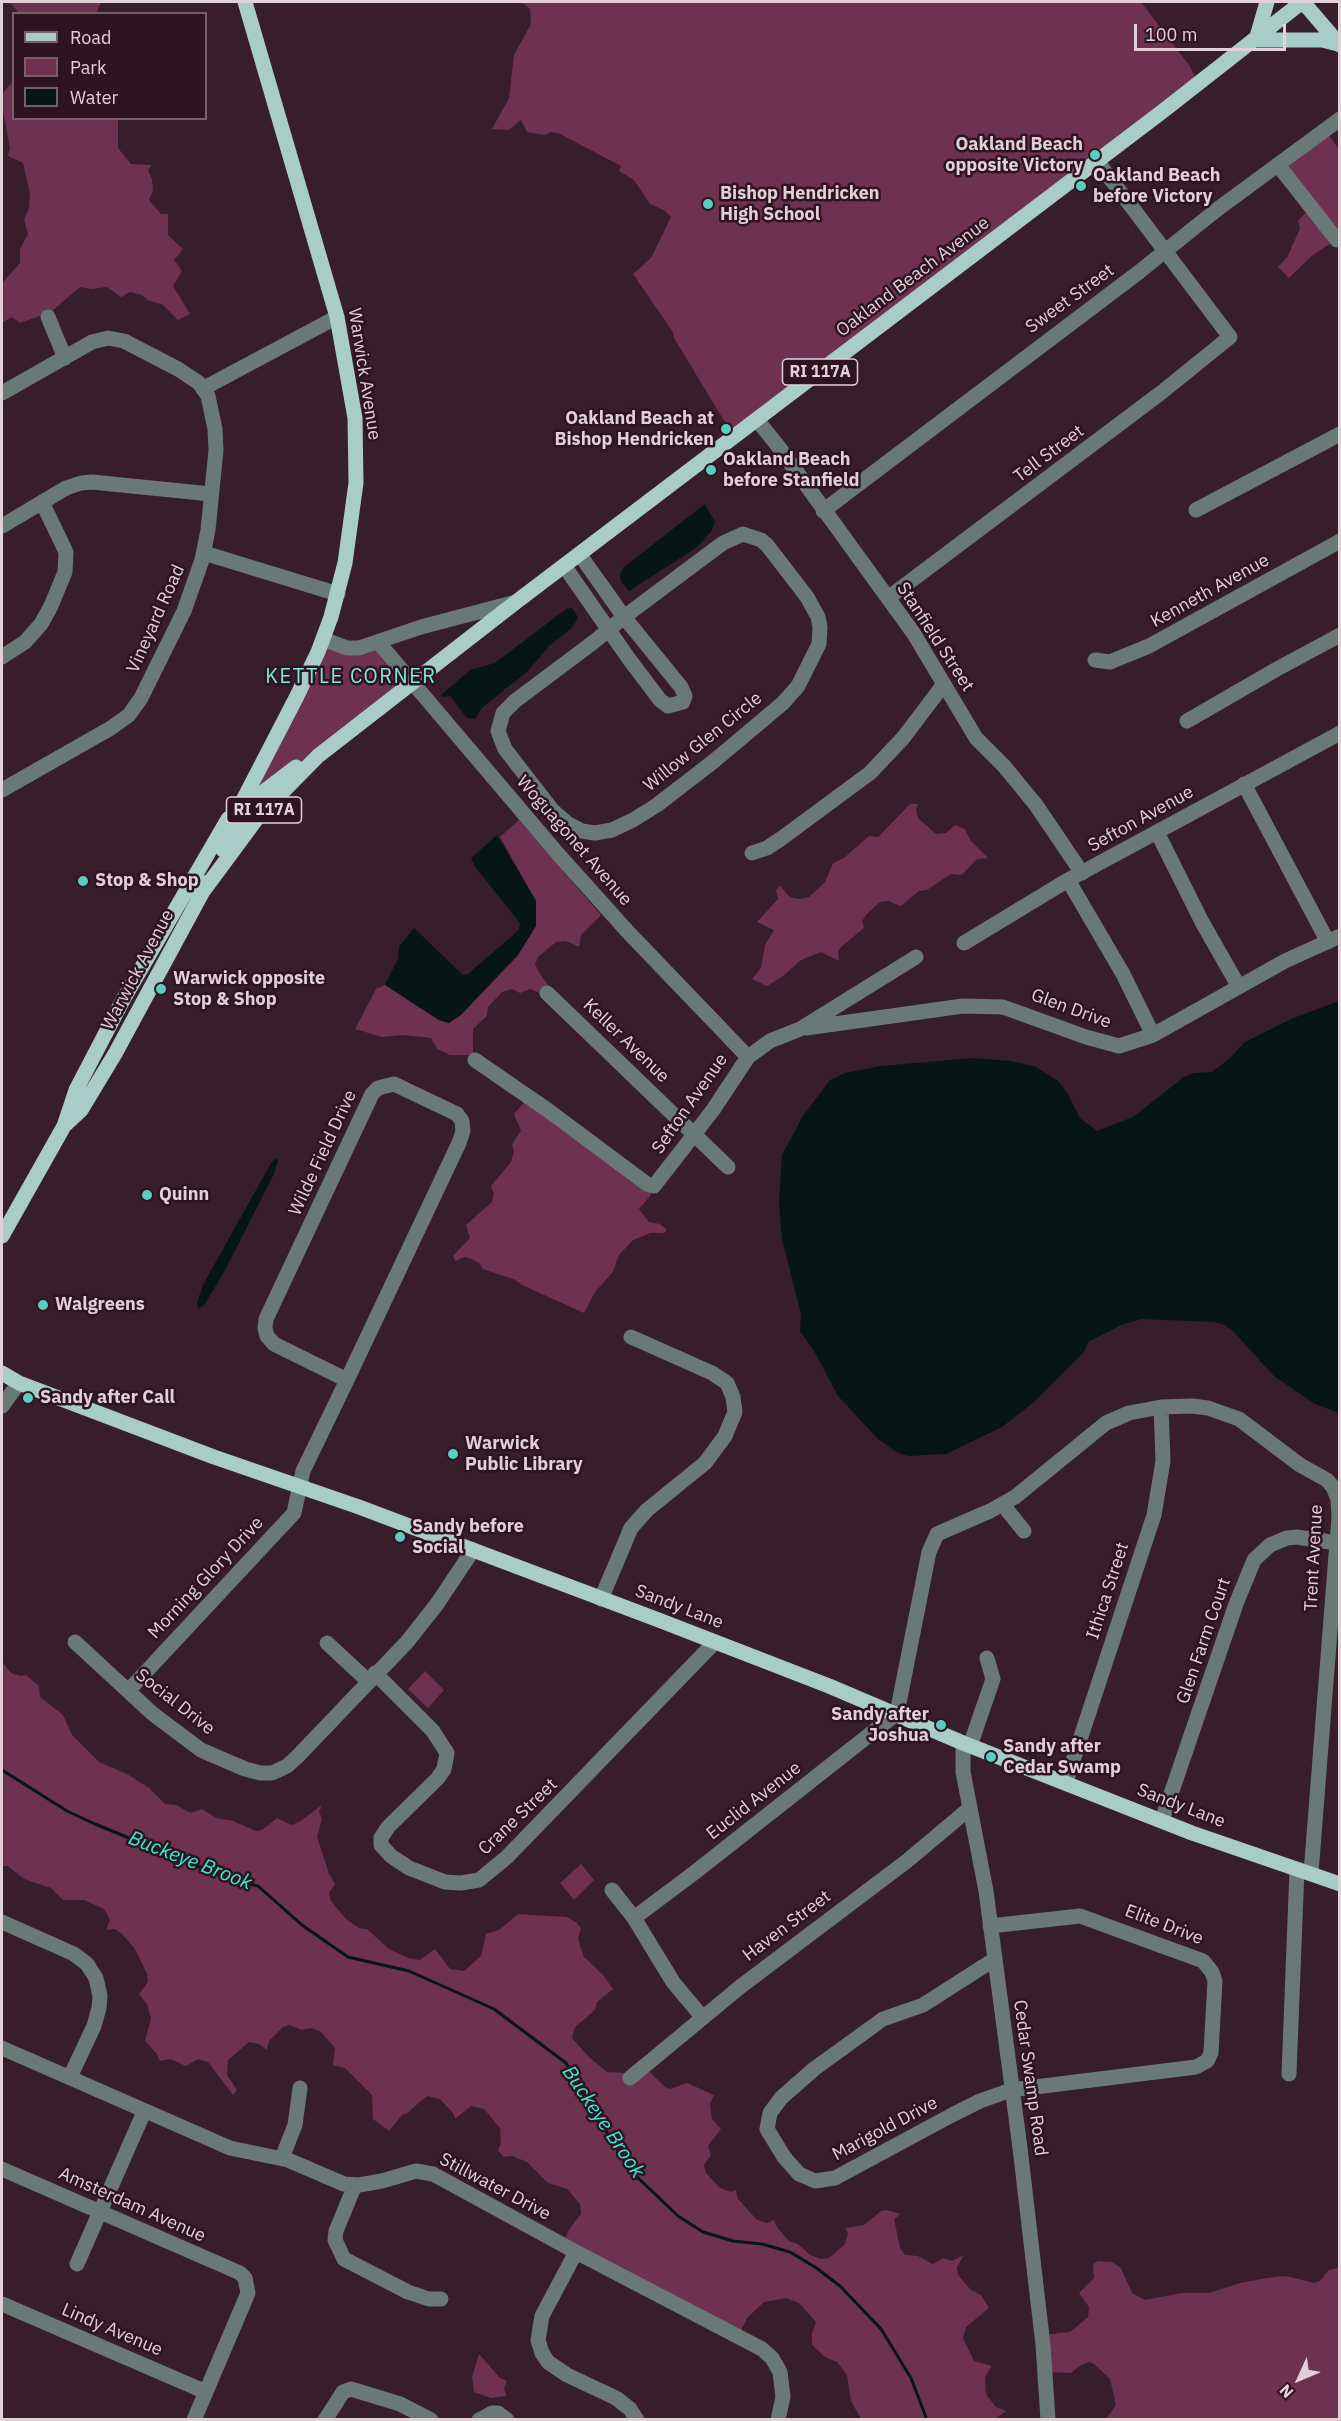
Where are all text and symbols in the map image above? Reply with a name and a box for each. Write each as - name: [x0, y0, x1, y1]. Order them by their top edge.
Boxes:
- legend: [12, 12, 207, 120]
- scale bar: [1137, 12, 1288, 50]
- text: 100 m: [1145, 23, 1197, 46]
- text: Road: [70, 26, 111, 49]
- text: Park: [70, 56, 106, 79]
- text: Water: [70, 86, 118, 109]
- place label: Oakland Beach opposite Victory: [945, 134, 1083, 176]
- marker: Oakland Beach opposite Victory: [1088, 148, 1102, 162]
- place label: Oakland Beach before Victory: [1093, 165, 1220, 207]
- marker: Oakland Beach before Victory: [1074, 179, 1088, 193]
- place label: Bishop Hendricken High School: [720, 183, 880, 226]
- marker: Bishop Hendricken High School: [701, 197, 715, 211]
- street label: Oakland Beach Avenue: [832, 212, 994, 342]
- street label: Sweet Street: [1022, 260, 1118, 338]
- street label: Warwick Avenue: [343, 306, 385, 442]
- road number: RI 117A: [782, 359, 858, 385]
- place label: Oakland Beach at Bishop Hendricken: [554, 408, 714, 450]
- street label: Tell Street: [1010, 421, 1088, 487]
- marker: Oakland Beach at Bishop Hendricken: [719, 422, 733, 436]
- place label: Oakland Beach before Stanfield: [723, 449, 859, 492]
- marker: Oakland Beach before Stanfield: [704, 463, 718, 477]
- street label: Kenneth Avenue: [1147, 550, 1273, 632]
- street label: Vineyard Road: [122, 561, 190, 677]
- street label: Stanfield Street: [892, 578, 978, 696]
- district label: KETTLE CORNER: [265, 665, 437, 689]
- street label: Willow Glen Circle: [639, 688, 767, 796]
- street label: Woguagonet Avenue: [512, 772, 636, 910]
- street label: Sefton Avenue: [1085, 781, 1197, 857]
- road number: RI 117A: [226, 797, 302, 823]
- place label: Stop & Shop: [95, 870, 199, 892]
- marker: Stop & Shop: [76, 874, 90, 888]
- street label: Warwick Avenue: [97, 906, 179, 1034]
- place label: Warwick opposite Stop & Shop: [173, 968, 325, 1010]
- marker: Warwick opposite Stop & Shop: [154, 982, 168, 996]
- street label: Glen Drive: [1028, 985, 1114, 1033]
- street label: Keller Avenue: [578, 995, 674, 1087]
- street label: Sefton Avenue: [648, 1050, 732, 1158]
- street label: Wilde Field Drive: [285, 1087, 361, 1219]
- place label: Quinn: [159, 1184, 209, 1206]
- marker: Quinn: [140, 1188, 154, 1202]
- place label: Walgreens: [55, 1294, 145, 1316]
- marker: Walgreens: [36, 1298, 50, 1312]
- place label: Sandy after Call: [40, 1387, 175, 1409]
- marker: Sandy after Call: [21, 1391, 35, 1405]
- place label: Warwick Public Library: [465, 1433, 583, 1476]
- marker: Warwick Public Library: [446, 1447, 460, 1461]
- street label: Trent Avenue: [1300, 1504, 1328, 1612]
- street label: Morning Glory Drive: [144, 1512, 268, 1644]
- place label: Sandy before Social: [412, 1516, 524, 1558]
- marker: Sandy before Social: [393, 1530, 407, 1544]
- street label: Ithica Street: [1082, 1540, 1134, 1642]
- street label: Glen Farm Court: [1172, 1575, 1236, 1707]
- street label: Sandy Lane: [632, 1580, 726, 1634]
- street label: Social Drive: [131, 1664, 219, 1740]
- place label: Sandy after Joshua: [831, 1704, 929, 1746]
- marker: Sandy after Joshua: [934, 1718, 948, 1732]
- place label: Sandy after Cedar Swamp: [1003, 1736, 1121, 1778]
- marker: Sandy after Cedar Swamp: [984, 1750, 998, 1764]
- street label: Euclid Avenue: [702, 1757, 806, 1845]
- street label: Crane Street: [474, 1774, 562, 1860]
- street label: Sandy Lane: [1134, 1779, 1228, 1833]
- water label: Buckeye Brook: [125, 1826, 255, 1896]
- street label: Haven Street: [739, 1886, 835, 1966]
- street label: Elite Drive: [1122, 1900, 1206, 1950]
- street label: Cedar Swamp Road: [1008, 1999, 1052, 2157]
- water label: Buckeye Brook: [557, 2061, 649, 2183]
- street label: Marigold Drive: [829, 2092, 941, 2166]
- street label: Stillwater Drive: [436, 2149, 554, 2225]
- street label: Amsterdam Avenue: [55, 2163, 209, 2247]
- street label: Lindy Avenue: [58, 2299, 166, 2361]
- north arrow: [1269, 2349, 1329, 2409]
- text: N: [1275, 2380, 1297, 2403]

